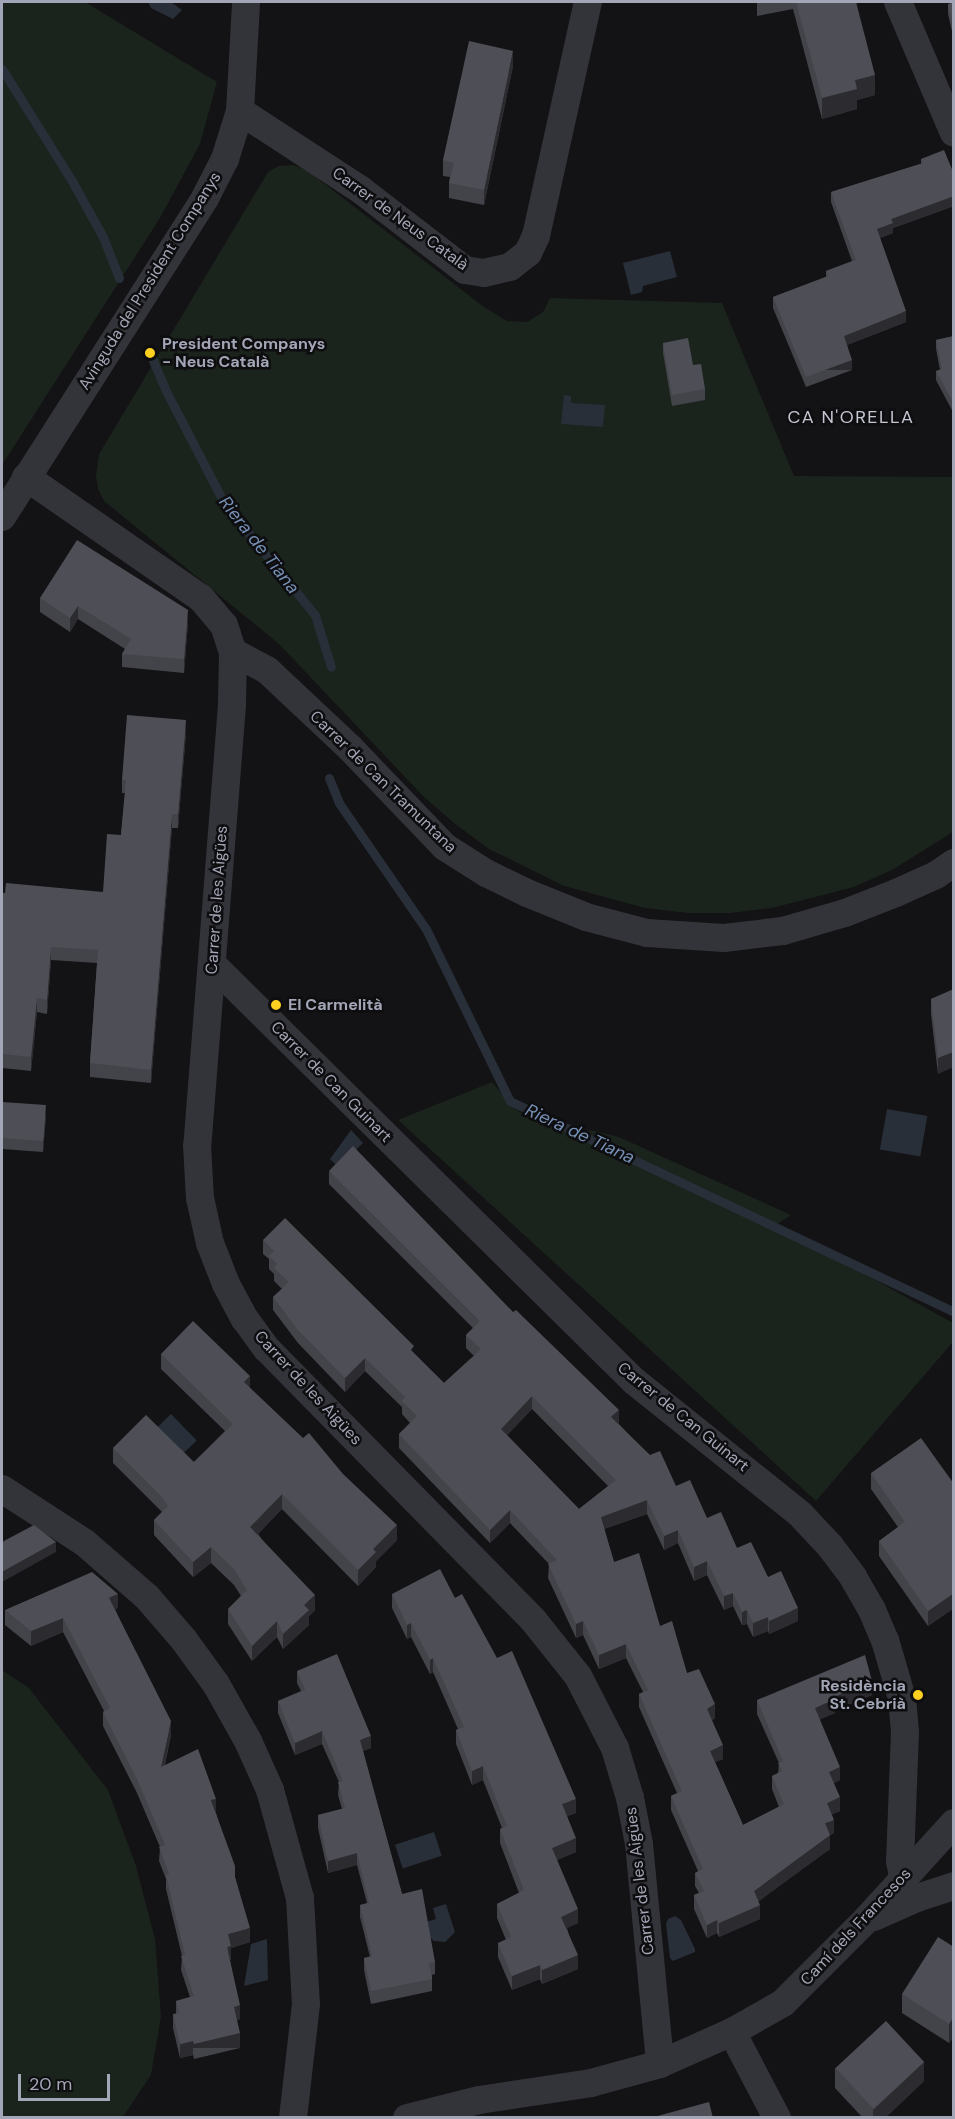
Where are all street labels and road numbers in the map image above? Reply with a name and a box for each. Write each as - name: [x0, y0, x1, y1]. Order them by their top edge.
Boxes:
- street label: Carrer de Neus Català: [328, 163, 472, 275]
- street label: Avinguda del President Companys: [75, 168, 225, 394]
- street label: Carrer de Can Tramuntana: [306, 707, 460, 857]
- street label: Carrer de les Aigües: [202, 825, 232, 975]
- street label: Carrer de Can Guinart: [267, 1018, 395, 1146]
- street label: Carrer de les Aigües: [250, 1327, 366, 1449]
- street label: Carrer de Can Guinart: [614, 1358, 752, 1476]
- street label: Carrer de les Aigües: [621, 1806, 659, 1956]
- street label: Camí dels Francesos: [797, 1864, 915, 1990]

